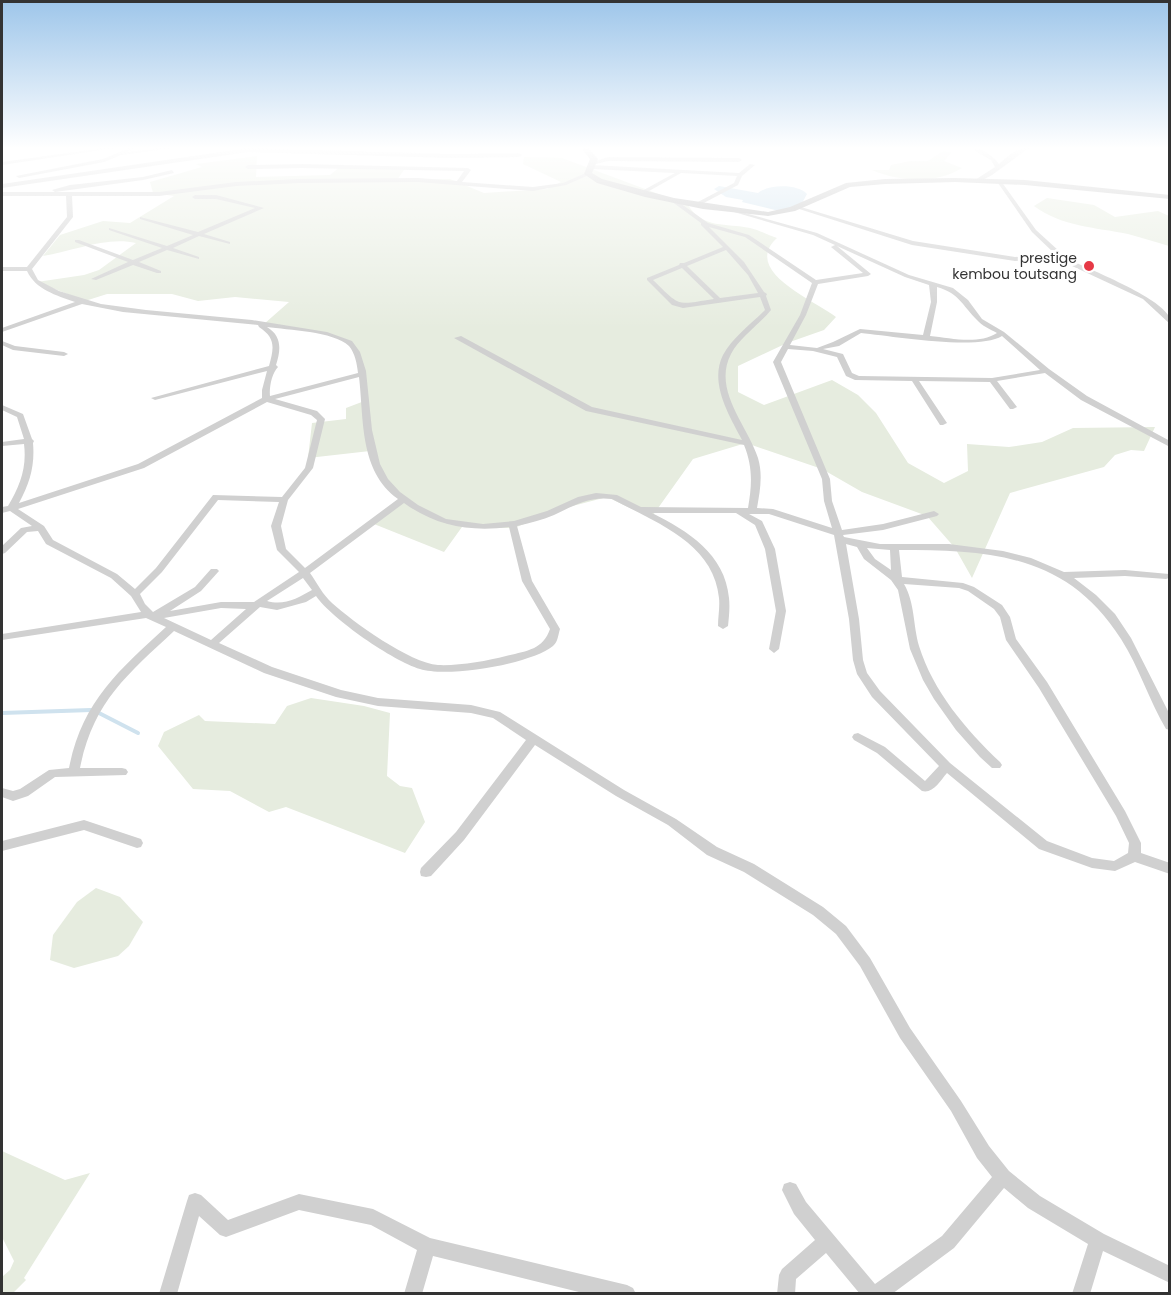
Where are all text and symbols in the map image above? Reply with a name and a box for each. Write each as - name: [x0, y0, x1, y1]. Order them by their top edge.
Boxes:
- place label: prestige kembou toutsang: [952, 248, 1077, 284]
- marker: prestige kembou toutsang: [1082, 259, 1096, 273]

